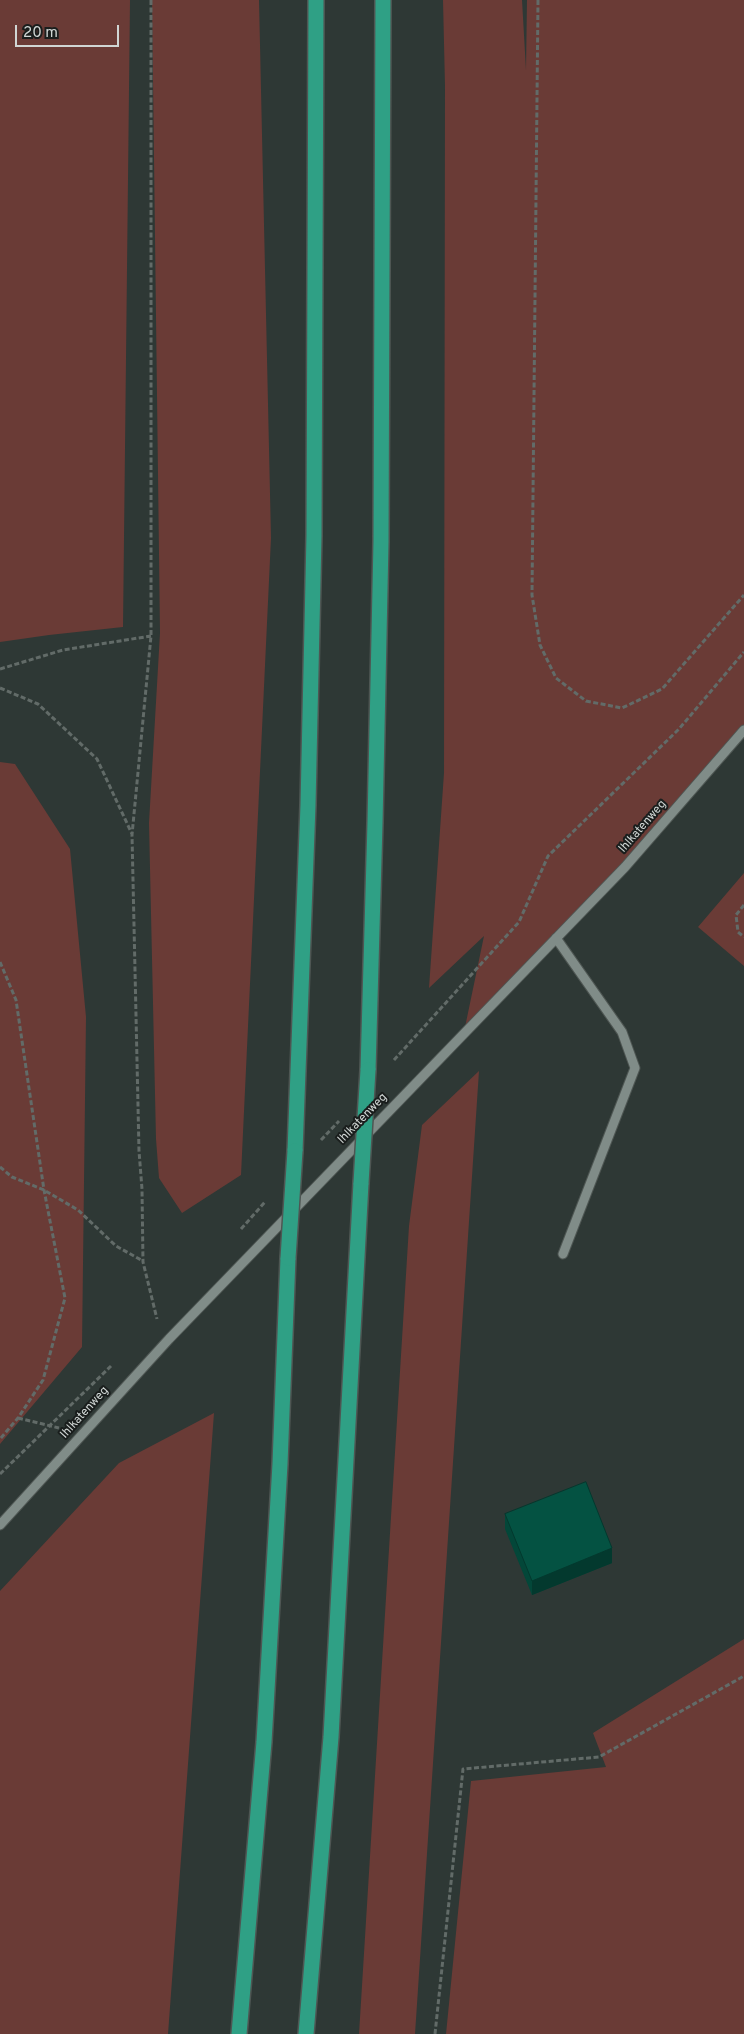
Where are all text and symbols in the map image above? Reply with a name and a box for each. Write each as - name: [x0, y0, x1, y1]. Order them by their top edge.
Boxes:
- scale bar: [18, 15, 121, 47]
- text: 20 m: [23, 24, 58, 43]
- street label: Ihlkatenweg: [616, 798, 670, 856]
- street label: Ihlkatenweg: [335, 1091, 391, 1147]
- street label: Ihlkatenweg: [58, 1384, 112, 1442]

